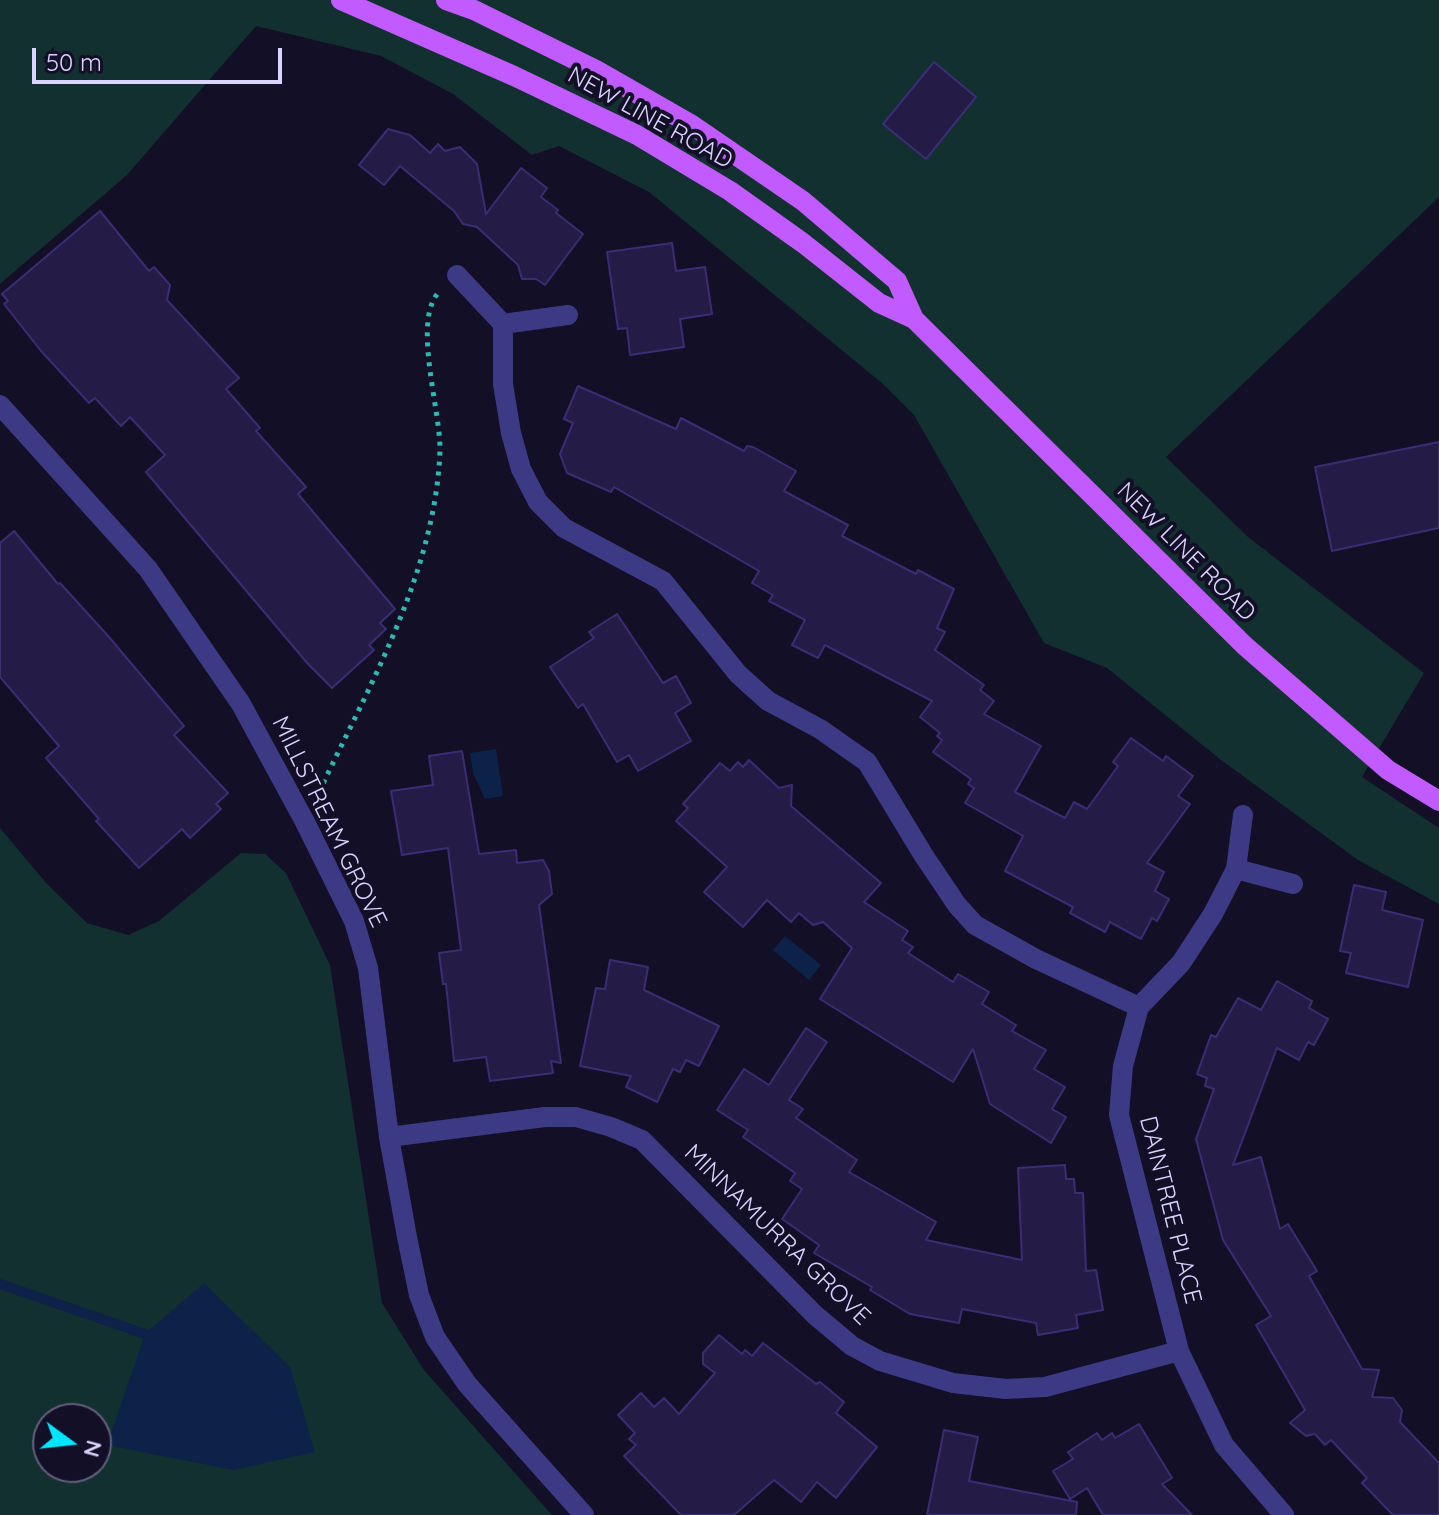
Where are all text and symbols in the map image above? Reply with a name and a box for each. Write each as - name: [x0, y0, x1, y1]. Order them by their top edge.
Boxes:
- scale bar: [36, 32, 286, 82]
- text: 50 m: [46, 47, 102, 77]
- street label: NEW LINE ROAD: [562, 61, 738, 175]
- street label: NEW LINE ROAD: [1111, 477, 1261, 627]
- street label: MILLSTREAM GROVE: [265, 712, 393, 932]
- street label: DAINTREE PLACE: [1133, 1113, 1207, 1307]
- street label: MINNAMURRA GROVE: [678, 1139, 876, 1331]
- north arrow: [32, 1403, 112, 1483]
- text: N: [78, 1437, 109, 1460]

